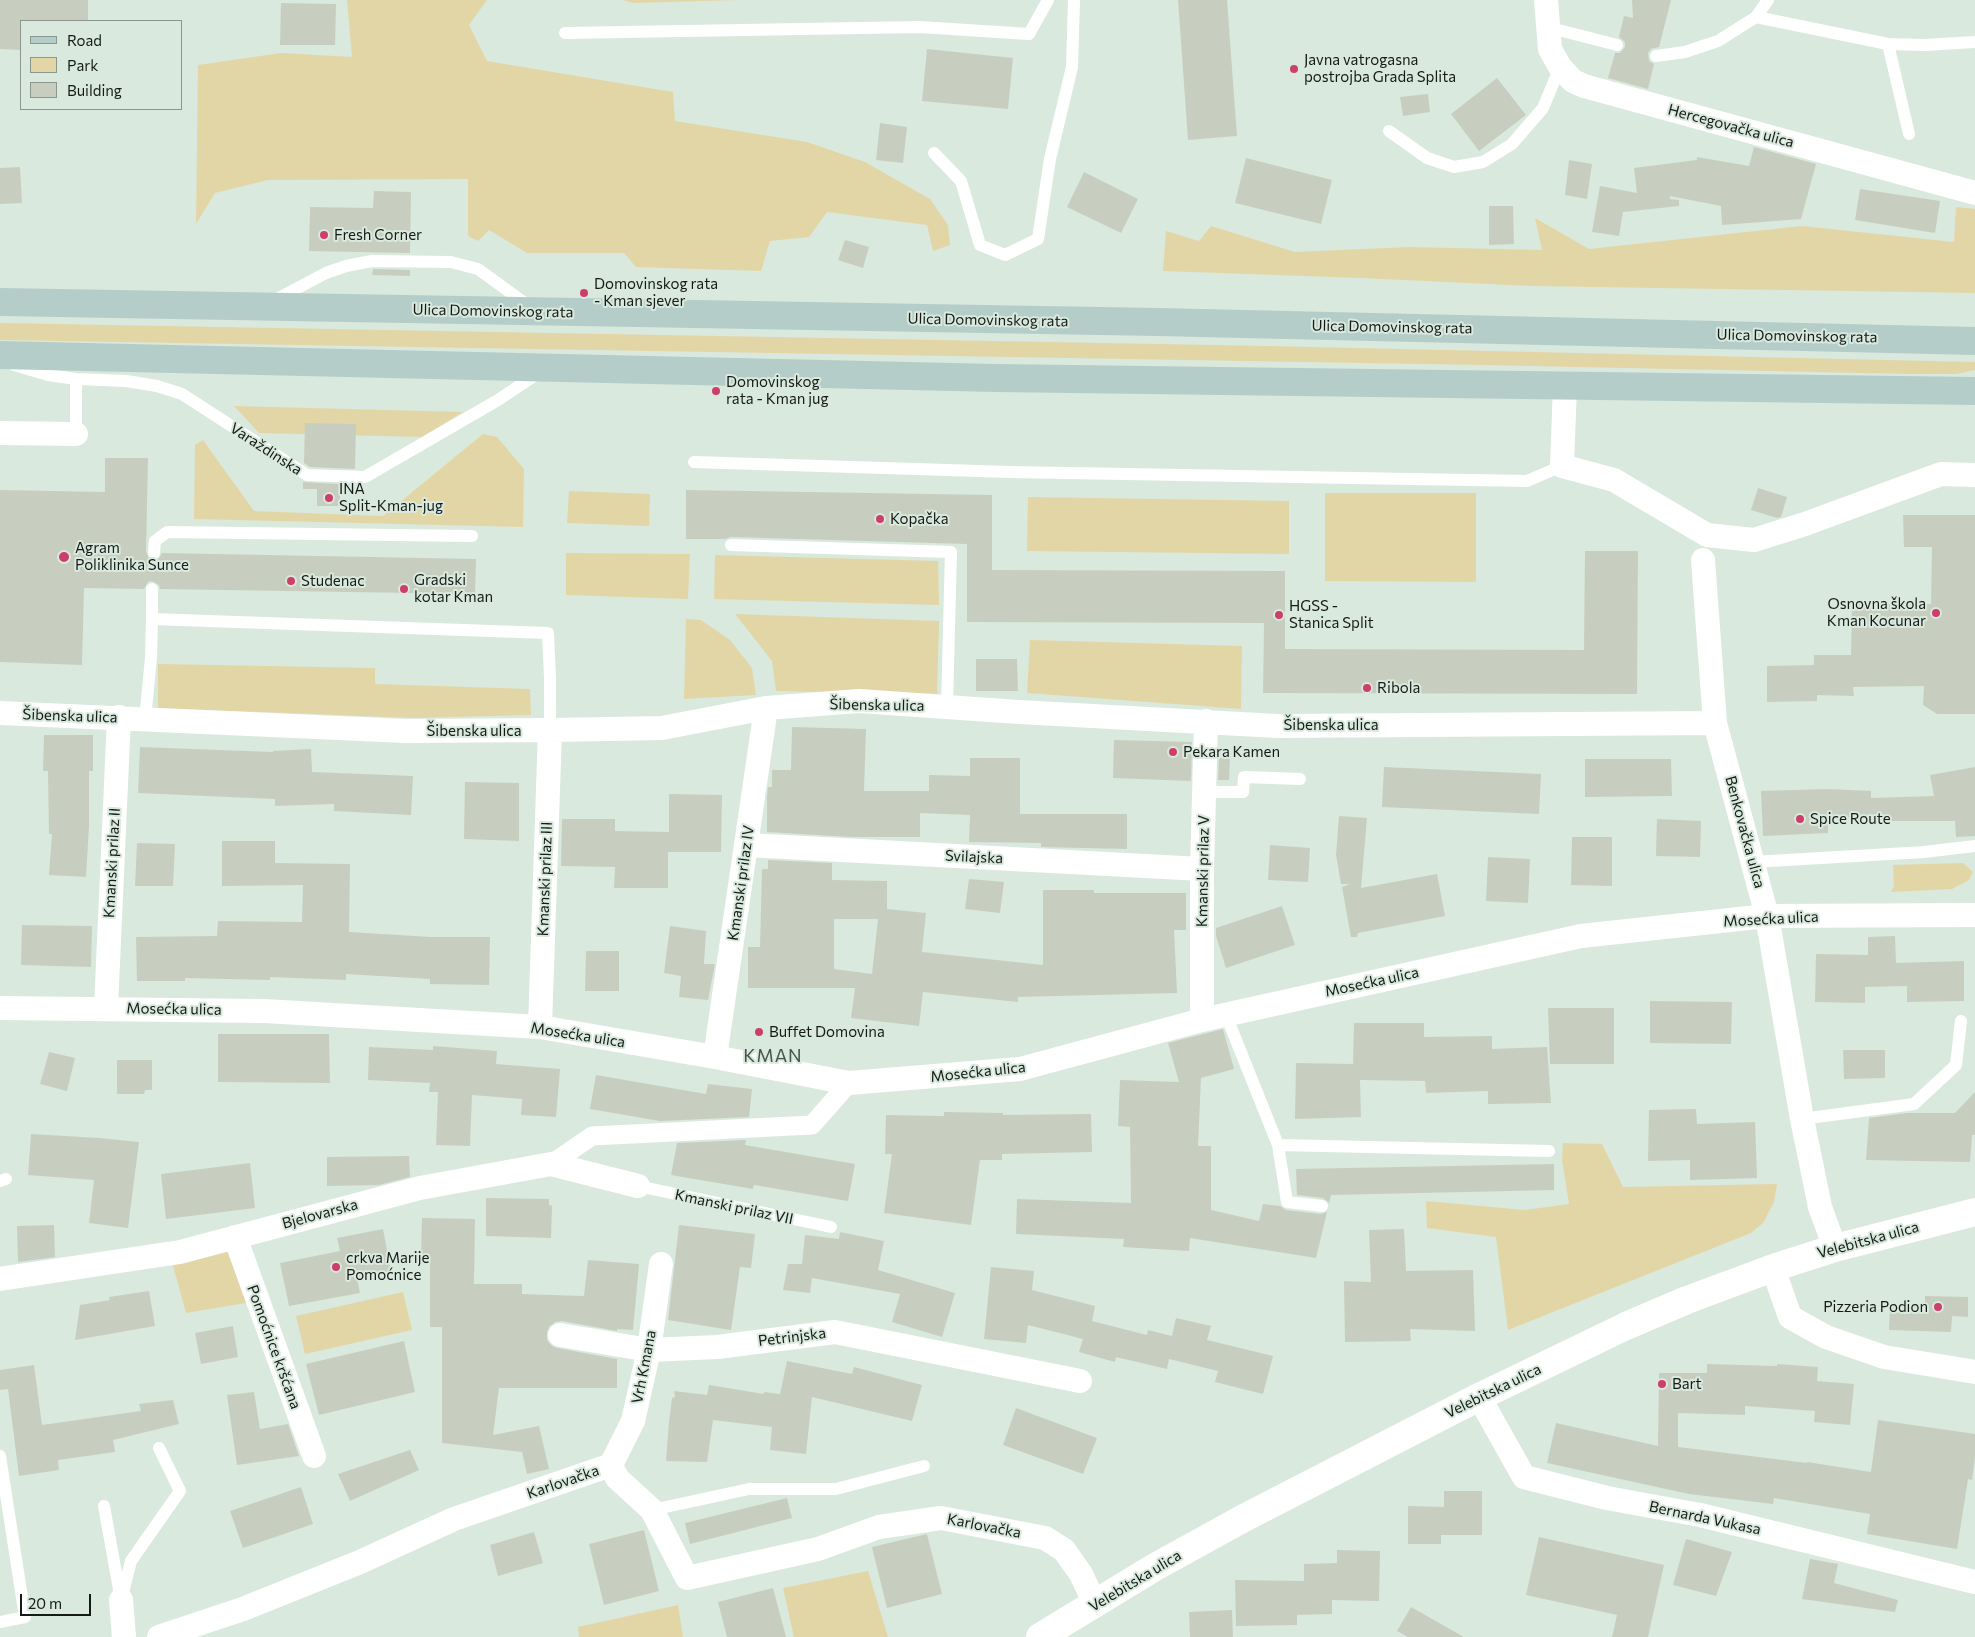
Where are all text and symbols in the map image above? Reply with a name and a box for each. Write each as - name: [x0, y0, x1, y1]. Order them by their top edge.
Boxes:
- legend: [20, 20, 182, 110]
- text: Road: [67, 31, 102, 49]
- place label: Javna vatrogasna postrojba Grada Splita: [1304, 51, 1456, 86]
- text: Park: [67, 56, 98, 74]
- marker: Javna vatrogasna postrojba Grada Splita: [1288, 63, 1300, 75]
- text: Building: [67, 81, 122, 99]
- street label: Hercegovačka ulica: [1666, 101, 1796, 151]
- place label: Fresh Corner: [334, 226, 422, 244]
- marker: Fresh Corner: [318, 229, 330, 241]
- place label: Domovinskog rata - Kman sjever: [594, 275, 718, 310]
- marker: Domovinskog rata - Kman sjever: [578, 287, 590, 299]
- street label: Ulica Domovinskog rata: [412, 301, 574, 321]
- street label: Ulica Domovinskog rata: [907, 310, 1069, 330]
- street label: Ulica Domovinskog rata: [1311, 317, 1473, 337]
- street label: Ulica Domovinskog rata: [1716, 326, 1878, 346]
- place label: Domovinskog rata - Kman jug: [726, 373, 829, 408]
- marker: Domovinskog rata - Kman jug: [710, 385, 722, 397]
- street label: Varaždinska: [227, 419, 305, 479]
- place label: INA Split-Kman-jug: [339, 480, 443, 515]
- marker: INA Split-Kman-jug: [323, 492, 335, 504]
- place label: Kopačka: [890, 510, 949, 528]
- marker: Kopačka: [874, 513, 886, 525]
- place label: Agram Poliklinika Sunce: [75, 539, 189, 574]
- marker: Agram Poliklinika Sunce: [57, 550, 71, 564]
- place label: Gradski kotar Kman: [414, 571, 493, 606]
- place label: Studenac: [301, 572, 365, 590]
- marker: Studenac: [285, 575, 297, 587]
- marker: Gradski kotar Kman: [398, 583, 410, 595]
- place label: Osnovna škola Kman Kocunar: [1827, 595, 1926, 630]
- place label: HGSS - Stanica Split: [1289, 597, 1374, 632]
- marker: Osnovna škola Kman Kocunar: [1930, 607, 1942, 619]
- marker: HGSS - Stanica Split: [1273, 609, 1285, 621]
- place label: Ribola: [1377, 679, 1420, 697]
- marker: Ribola: [1361, 682, 1373, 694]
- street label: Šibenska ulica: [829, 695, 925, 715]
- street label: Šibenska ulica: [22, 705, 118, 727]
- street label: Šibenska ulica: [1283, 716, 1379, 734]
- street label: Šibenska ulica: [426, 722, 522, 740]
- place label: Pekara Kamen: [1183, 743, 1280, 761]
- marker: Pekara Kamen: [1167, 746, 1179, 758]
- street label: Benkovačka ulica: [1721, 774, 1769, 890]
- street label: Kmanski prilaz II: [100, 807, 124, 919]
- place label: Spice Route: [1810, 810, 1891, 828]
- marker: Spice Route: [1794, 813, 1806, 825]
- street label: Kmanski prilaz V: [1193, 815, 1213, 927]
- street label: Kmanski prilaz III: [534, 821, 556, 937]
- street label: Kmanski prilaz IV: [724, 824, 758, 942]
- street label: Svilajska: [944, 846, 1004, 868]
- street label: Mosećka ulica: [1723, 908, 1819, 930]
- street label: Mosećka ulica: [1323, 963, 1421, 1001]
- street label: Mosećka ulica: [126, 999, 222, 1019]
- street label: Mosećka ulica: [529, 1019, 627, 1051]
- place label: Buffet Domovina: [769, 1023, 885, 1041]
- marker: Buffet Domovina: [753, 1026, 765, 1038]
- district label: KMAN: [743, 1045, 803, 1067]
- street label: Mosećka ulica: [930, 1058, 1026, 1086]
- street label: Kmanski prilaz VII: [673, 1186, 795, 1228]
- street label: Bjelovarska: [280, 1195, 360, 1233]
- street label: Velebitska ulica: [1815, 1218, 1921, 1262]
- place label: crkva Marije Pomoćnice: [346, 1249, 429, 1284]
- marker: crkva Marije Pomoćnice: [330, 1261, 342, 1273]
- street label: Pomoćnice kršćana: [243, 1283, 305, 1411]
- place label: Pizzeria Podion: [1823, 1298, 1928, 1316]
- marker: Pizzeria Podion: [1932, 1301, 1944, 1313]
- street label: Petrinjska: [757, 1324, 827, 1350]
- street label: Vrh Kmana: [628, 1329, 660, 1405]
- street label: Velebitska ulica: [1442, 1360, 1544, 1422]
- place label: Bart: [1672, 1375, 1702, 1393]
- marker: Bart: [1656, 1378, 1668, 1390]
- street label: Karlovačka: [525, 1461, 601, 1503]
- street label: Bernarda Vukasa: [1648, 1497, 1762, 1539]
- street label: Karlovačka: [945, 1510, 1023, 1542]
- street label: Velebitska ulica: [1085, 1546, 1185, 1616]
- scale bar: [22, 1584, 94, 1616]
- text: 20 m: [28, 1594, 62, 1612]

